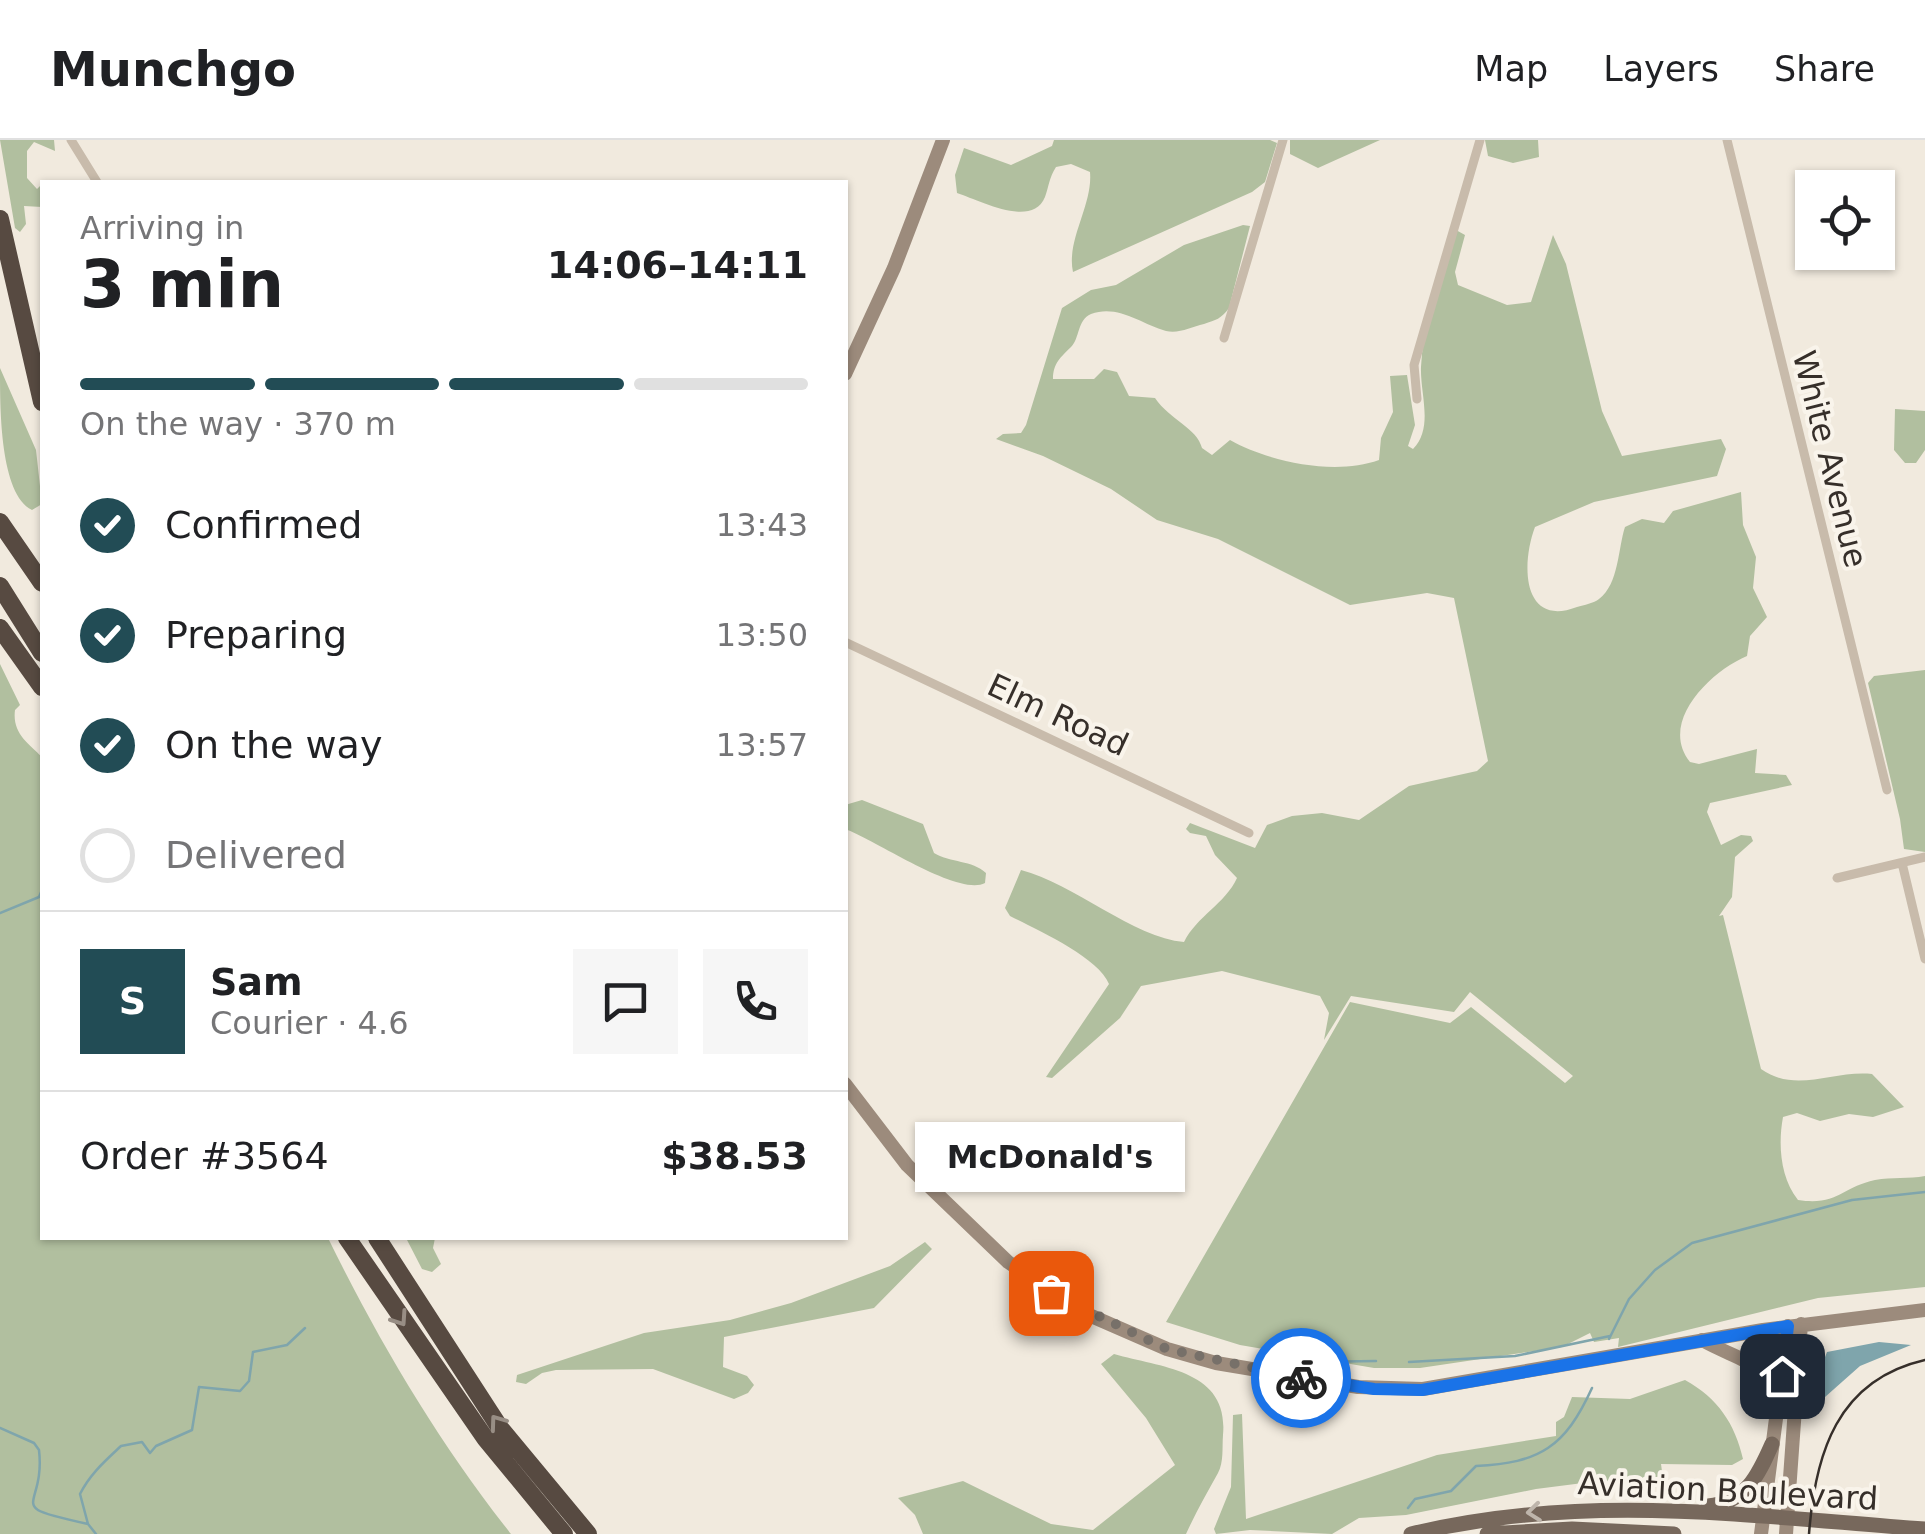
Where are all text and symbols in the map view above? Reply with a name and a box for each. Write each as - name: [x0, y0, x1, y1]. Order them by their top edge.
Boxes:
- text: Munchgo: [50, 41, 296, 97]
- text: Map: [1474, 49, 1548, 89]
- text: Layers: [1603, 49, 1719, 89]
- text: Share: [1774, 49, 1875, 89]
- map controls: [1795, 170, 1895, 270]
- button: locate: [1795, 170, 1895, 270]
- text: Arriving in: [80, 209, 244, 247]
- text: 14:06–14:11: [547, 243, 808, 287]
- text: 3 min: [80, 247, 284, 322]
- street label: White Avenue: [1785, 347, 1875, 571]
- text: On the way · 370 m: [80, 405, 396, 443]
- icon: check: [80, 498, 135, 553]
- text: Confirmed: [165, 503, 362, 547]
- text: 13:43: [716, 506, 808, 544]
- icon: check: [80, 608, 135, 663]
- text: Preparing: [165, 613, 347, 657]
- text: 13:50: [716, 616, 808, 654]
- street label: Elm Road: [982, 666, 1134, 764]
- icon: check: [80, 718, 135, 773]
- text: On the way: [165, 723, 382, 767]
- text: 13:57: [716, 726, 808, 764]
- text: Delivered: [165, 833, 347, 877]
- button: chat: [573, 949, 678, 1054]
- button: phone: [703, 949, 808, 1054]
- text: Sam: [210, 960, 303, 1004]
- text: S: [119, 979, 146, 1023]
- text: Courier · 4.6: [210, 1004, 409, 1042]
- callout: McDonald's: [916, 1123, 1186, 1193]
- text: Order #3564: [80, 1134, 329, 1178]
- text: $38.53: [661, 1134, 808, 1178]
- text: McDonald's: [947, 1138, 1153, 1176]
- pin: [1009, 1251, 1094, 1336]
- icon: bag: [1024, 1266, 1079, 1321]
- one-way arrow: [388, 1308, 406, 1327]
- courier: [1251, 1328, 1351, 1428]
- pin: [1740, 1334, 1825, 1419]
- icon: home: [1755, 1349, 1810, 1404]
- icon: bike: [1274, 1351, 1329, 1406]
- one-way arrow: [491, 1415, 509, 1434]
- street label: Aviation Boulevard: [1577, 1464, 1879, 1518]
- one-way arrow: [1526, 1501, 1542, 1522]

